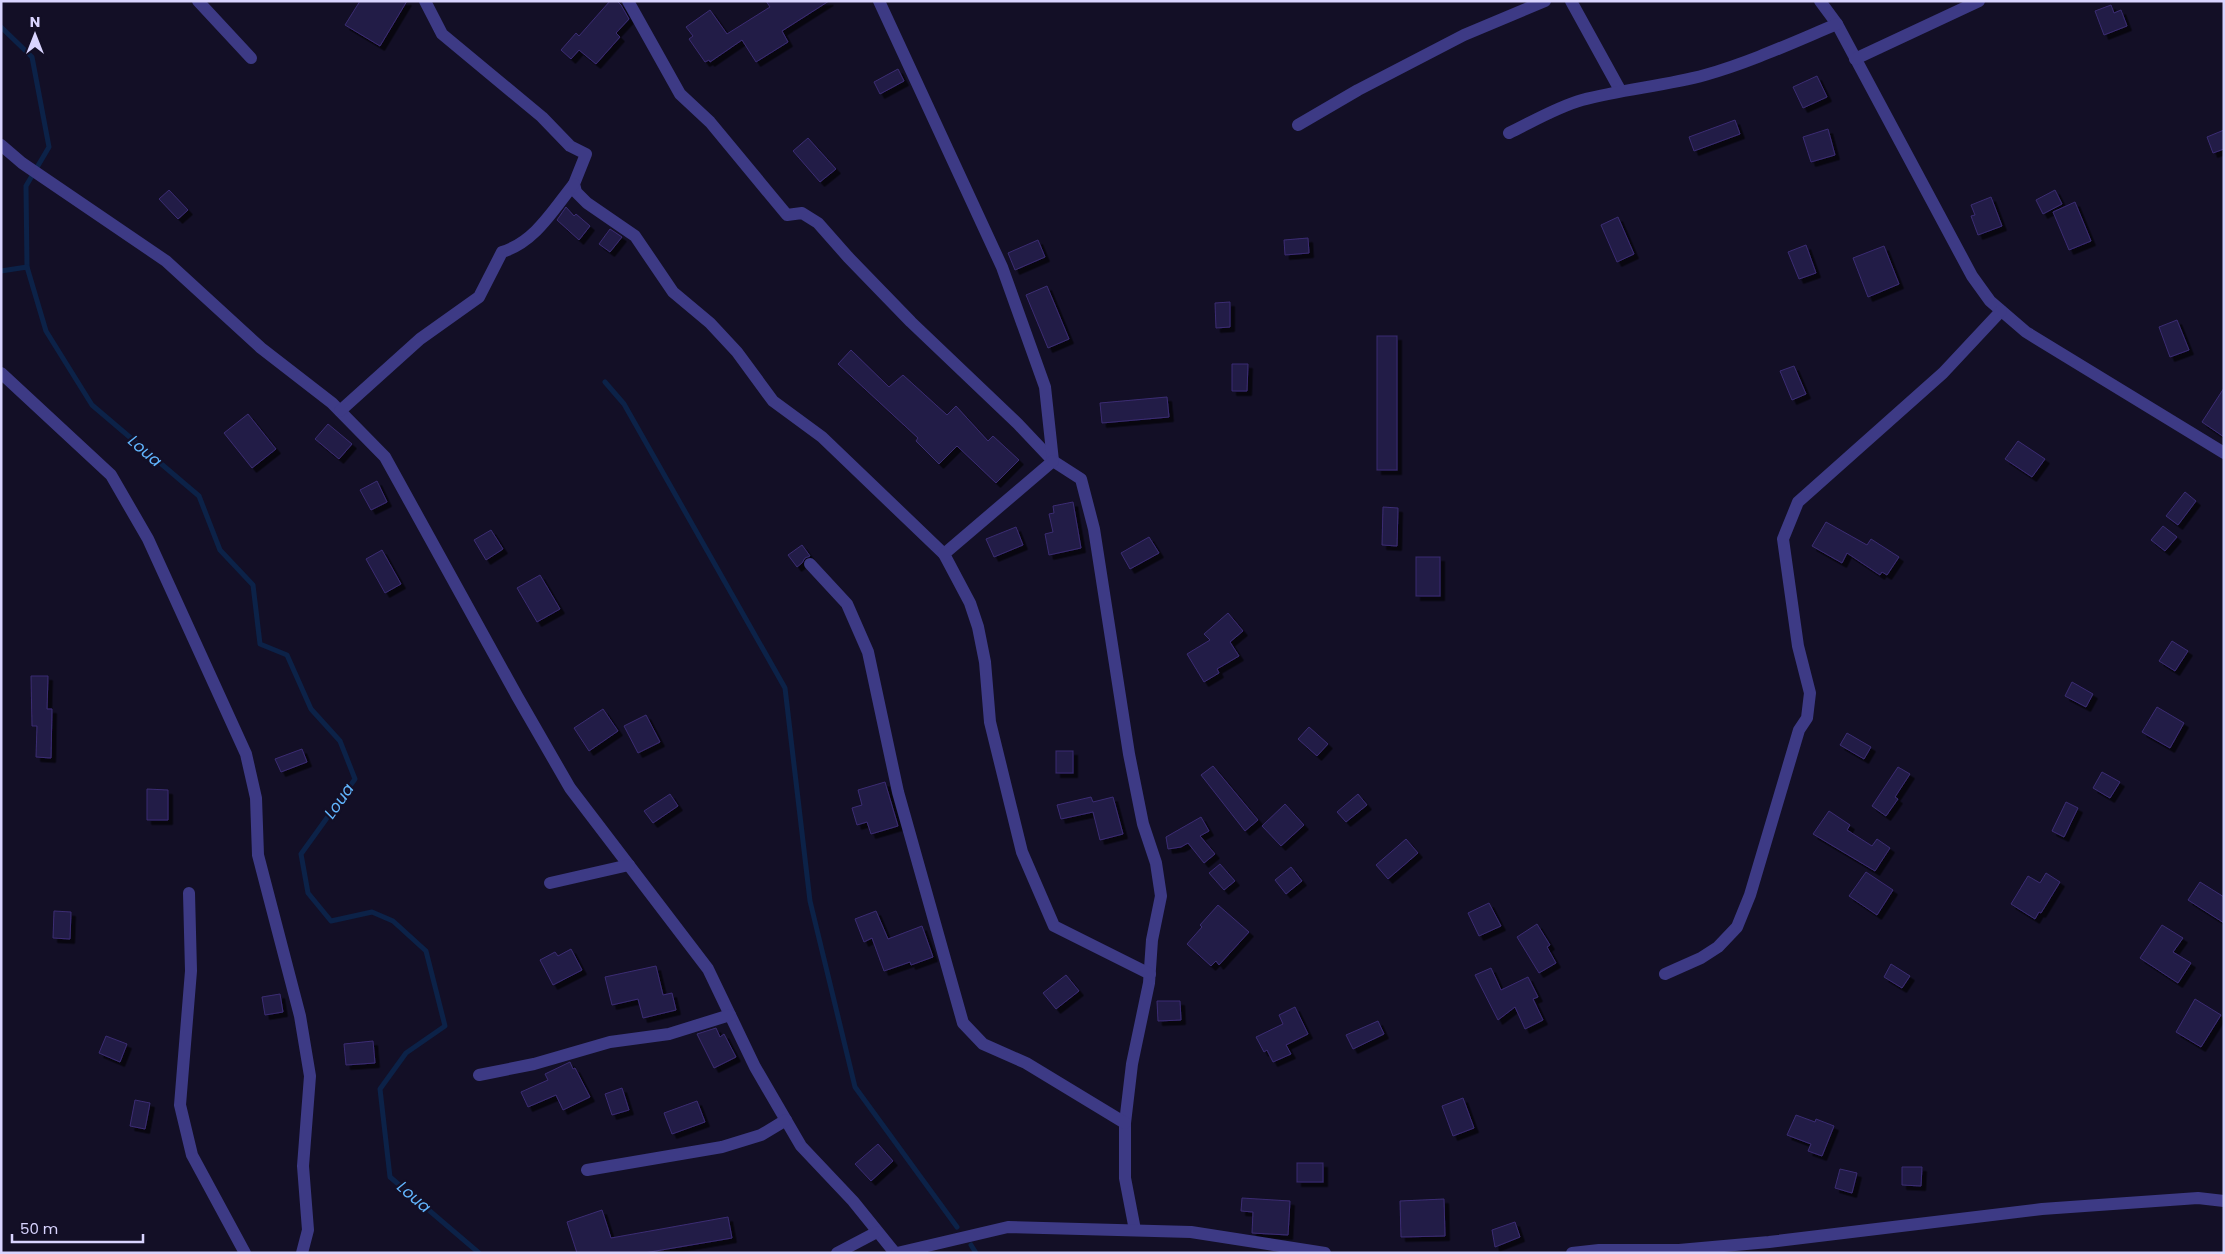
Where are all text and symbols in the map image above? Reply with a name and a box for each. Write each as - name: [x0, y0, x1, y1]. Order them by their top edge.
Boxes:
- north arrow: [10, 10, 60, 60]
- text: N: [30, 12, 40, 32]
- water label: Loua: [123, 430, 167, 472]
- water label: Loua: [319, 779, 359, 823]
- water label: Loua: [392, 1176, 436, 1218]
- scale bar: [12, 1212, 144, 1244]
- text: 50 m: [20, 1218, 58, 1239]

